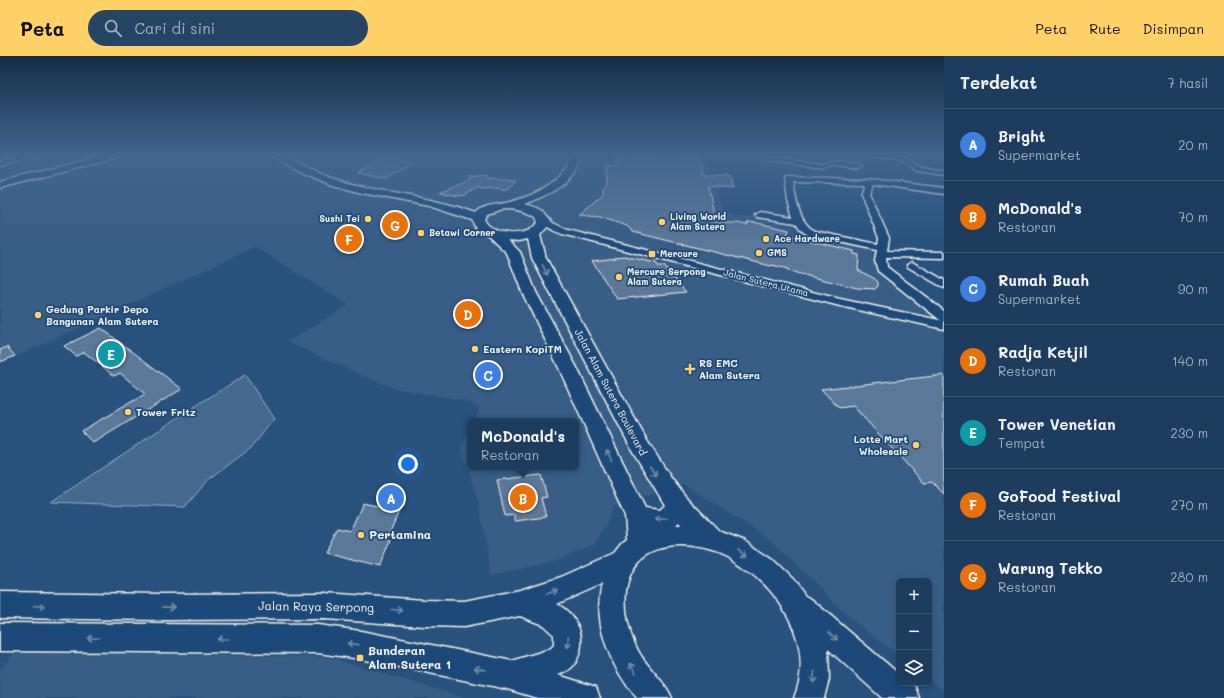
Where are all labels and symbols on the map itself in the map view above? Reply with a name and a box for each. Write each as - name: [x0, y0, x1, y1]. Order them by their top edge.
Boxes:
- pin: G: [382, 210, 408, 240]
- place label: Living World Alam Sutera: [670, 211, 726, 232]
- place label: Sushi Tei: [319, 213, 360, 224]
- marker: Sushi Tei: [363, 214, 373, 224]
- marker: Living World Alam Sutera: [657, 217, 667, 227]
- pin: F: [336, 224, 362, 254]
- place label: Betawi Corner: [429, 227, 496, 238]
- marker: Betawi Corner: [416, 228, 426, 238]
- place label: Ace Hardware: [774, 233, 840, 244]
- marker: Ace Hardware: [761, 234, 771, 244]
- place label: GMS: [767, 247, 787, 258]
- place label: Mercure: [660, 248, 698, 259]
- marker: GMS: [754, 248, 764, 258]
- marker: Mercure: [647, 249, 657, 259]
- one-way arrow: [542, 264, 550, 276]
- place label: Mercure Serpong Alam Sutera: [627, 266, 706, 287]
- street label: Jalan Sutera Utama: [722, 267, 810, 298]
- marker: Mercure Serpong Alam Sutera: [614, 272, 624, 282]
- pin: D: [455, 299, 481, 329]
- place label: Gedung Parkir Depo Bangunan Alam Sutera: [46, 302, 159, 328]
- marker: Gedung Parkir Depo Bangunan Alam Sutera: [33, 310, 43, 320]
- street label: Jalan Alam Sutera Boulevard: [572, 326, 650, 458]
- pin: E: [98, 339, 124, 369]
- place label: Eastern KopiTM: [483, 342, 562, 356]
- marker: Eastern KopiTM: [470, 344, 480, 354]
- place label: RS EMC Alam Sutera: [699, 356, 760, 382]
- pin: C: [475, 360, 501, 390]
- marker: RS EMC Alam Sutera: [684, 363, 696, 375]
- place label: Tower Fritz: [136, 405, 196, 419]
- marker: Tower Fritz: [123, 407, 133, 417]
- place label: Lotte Mart Wholesale: [854, 432, 909, 458]
- marker: Lotte Mart Wholesale: [911, 440, 921, 450]
- one-way arrow: [604, 450, 612, 462]
- your location: [398, 454, 418, 474]
- one-way arrow: [649, 465, 658, 476]
- pin: A: [378, 483, 404, 513]
- pin: B: [510, 483, 536, 513]
- one-way arrow: [654, 515, 667, 523]
- place label: Pertamina: [369, 526, 431, 542]
- marker: Pertamina: [356, 530, 366, 540]
- one-way arrow: [737, 549, 748, 557]
- one-way arrow: [545, 588, 557, 596]
- street label: Jalan Raya Serpong: [258, 597, 374, 615]
- one-way arrow: [32, 602, 45, 609]
- one-way arrow: [162, 603, 175, 611]
- one-way arrow: [390, 607, 403, 614]
- one-way arrow: [828, 631, 839, 640]
- one-way arrow: [87, 634, 100, 642]
- one-way arrow: [217, 635, 230, 642]
- one-way arrow: [564, 635, 572, 648]
- one-way arrow: [346, 640, 359, 648]
- place label: Bunderan Alam Sutera 1: [368, 642, 451, 672]
- marker: Bunderan Alam Sutera 1: [355, 653, 365, 663]
- one-way arrow: [628, 662, 636, 674]
- one-way arrow: [474, 664, 487, 672]
- one-way arrow: [810, 670, 818, 683]

